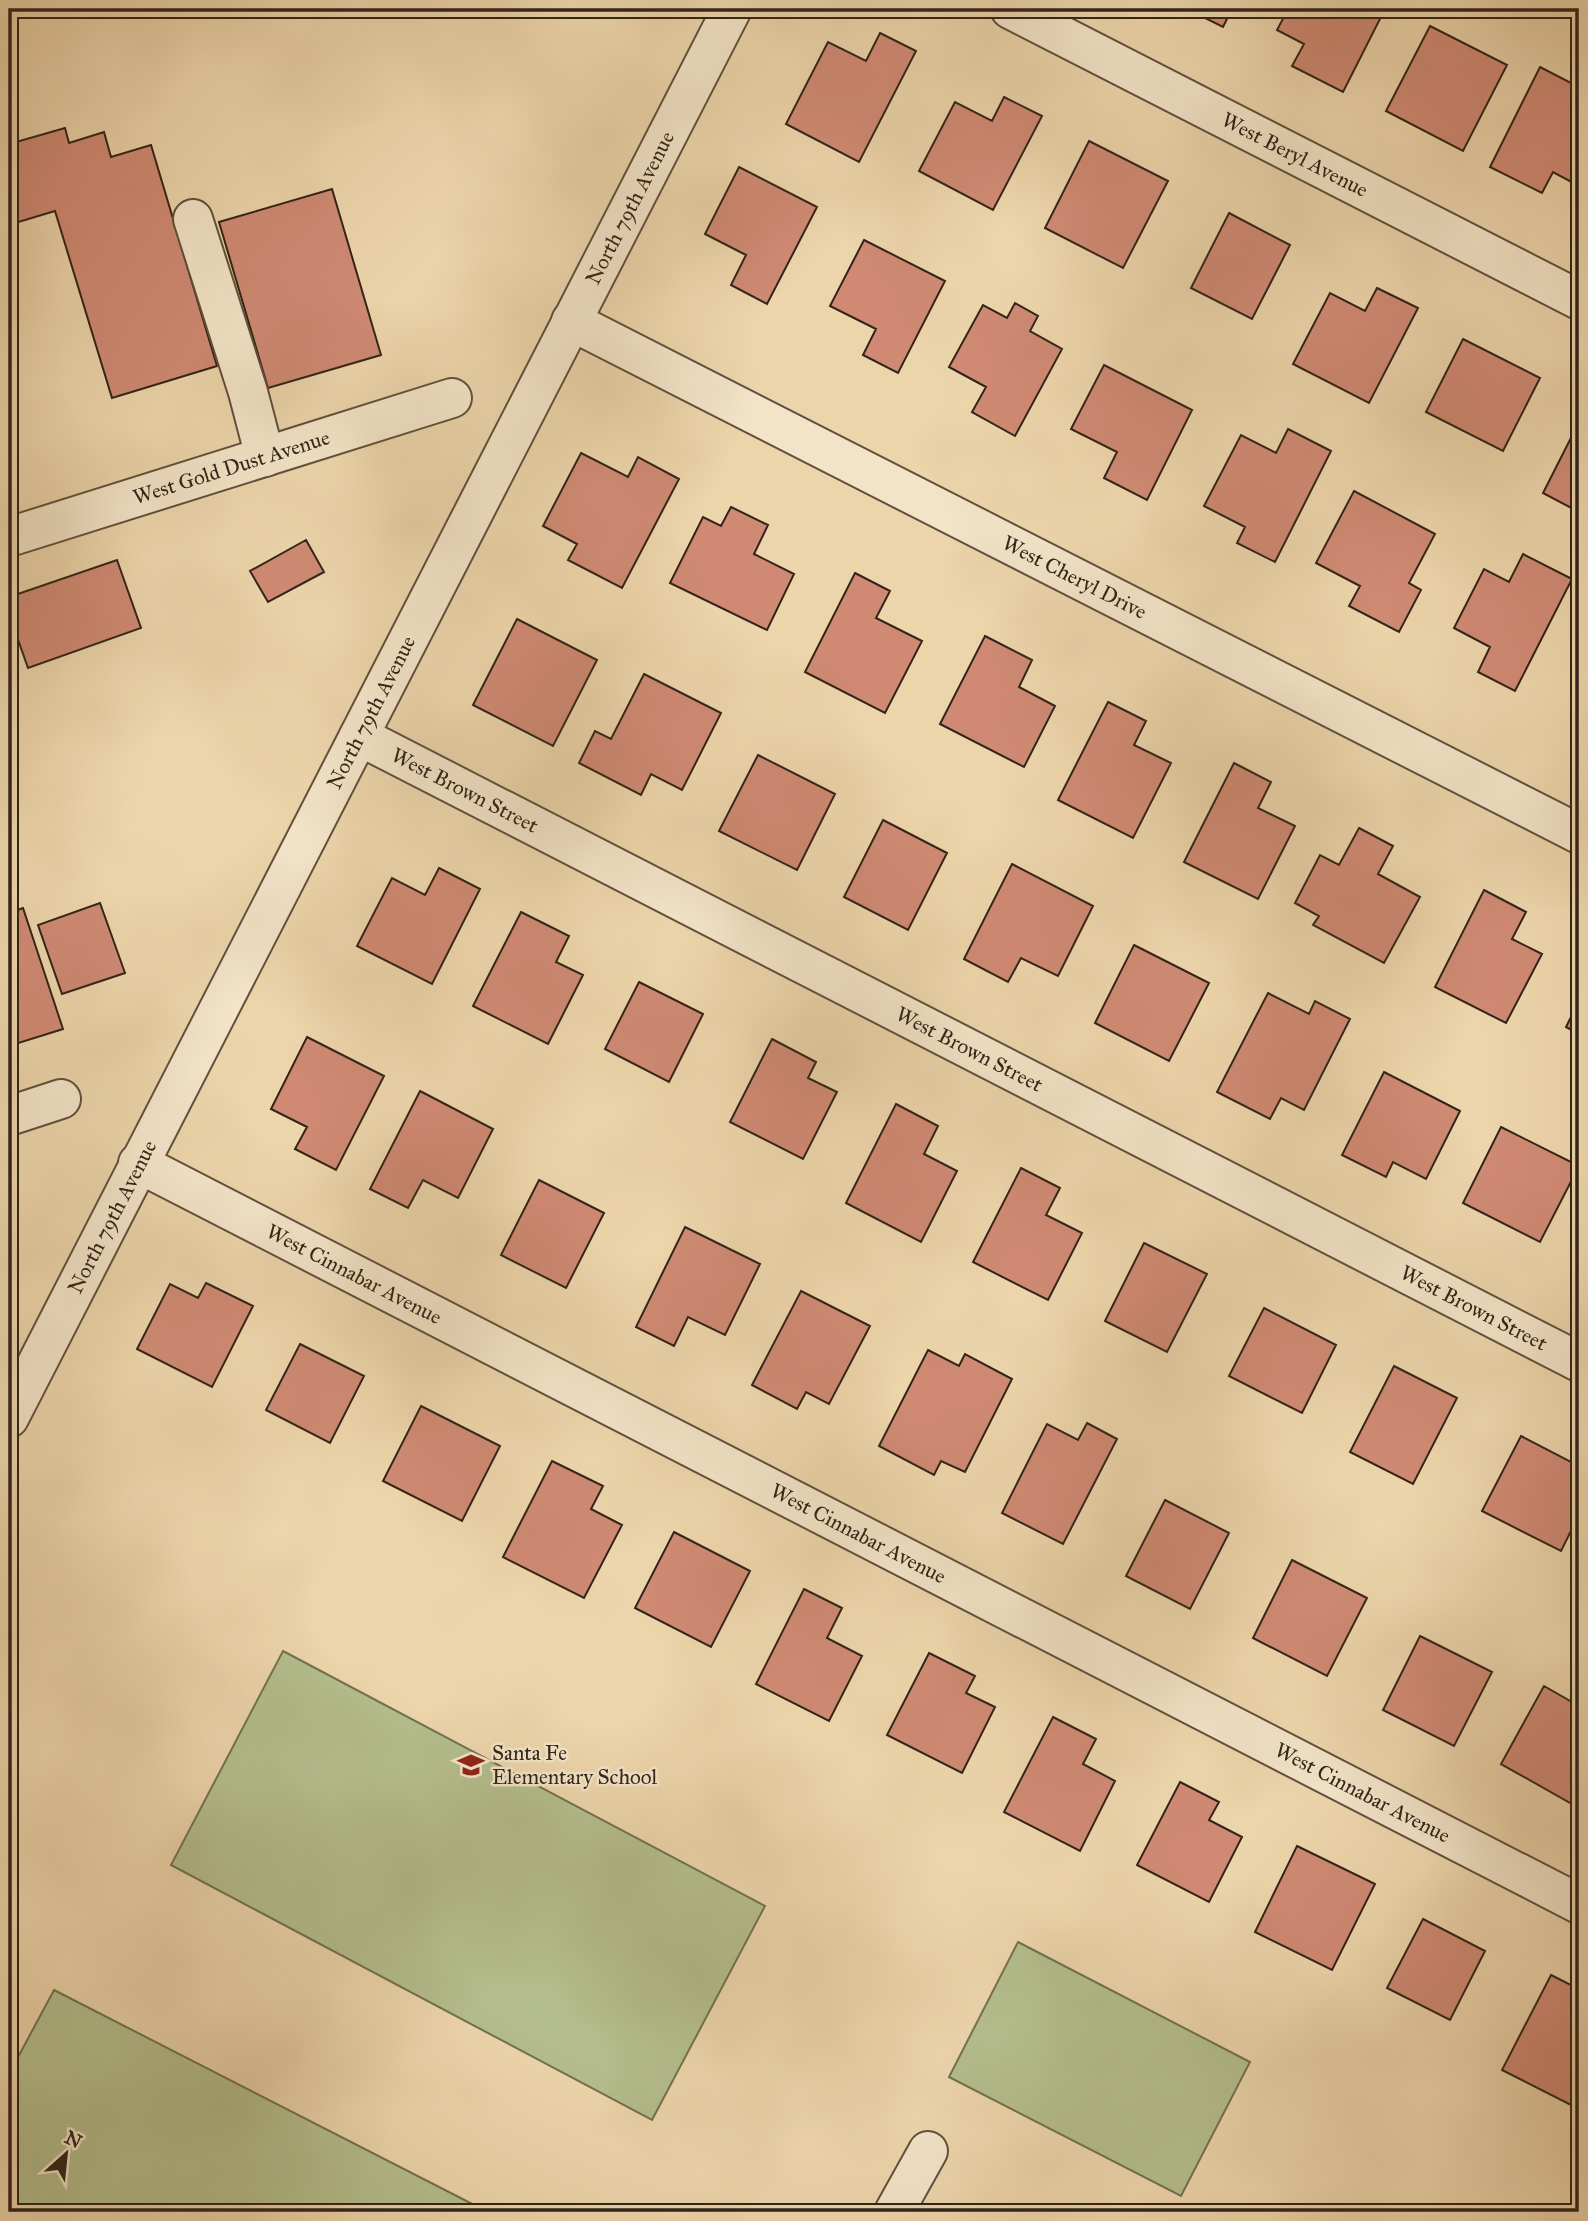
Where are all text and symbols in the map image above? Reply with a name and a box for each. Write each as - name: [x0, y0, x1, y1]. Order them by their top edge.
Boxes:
- street label: West Beryl Avenue: [1217, 106, 1373, 203]
- street label: North 79th Avenue: [580, 127, 680, 289]
- street label: West Gold Dust Avenue: [130, 424, 333, 510]
- street label: West Cheryl Drive: [998, 530, 1151, 625]
- street label: North 79th Avenue: [321, 631, 421, 794]
- street label: West Brown Street: [387, 742, 543, 839]
- street label: West Brown Street: [892, 1001, 1048, 1098]
- street label: North 79th Avenue: [62, 1136, 162, 1298]
- street label: West Cinnabar Avenue: [262, 1218, 446, 1330]
- street label: West Brown Street: [1396, 1260, 1552, 1357]
- street label: West Cinnabar Avenue: [766, 1478, 951, 1589]
- street label: West Cinnabar Avenue: [1270, 1737, 1455, 1849]
- place label: Santa Fe Elementary School: [492, 1740, 657, 1790]
- school or university icon: Santa Fe Elementary School: [456, 1750, 486, 1780]
- north arrow: [32, 2120, 102, 2190]
- text: N: [61, 2125, 86, 2153]

